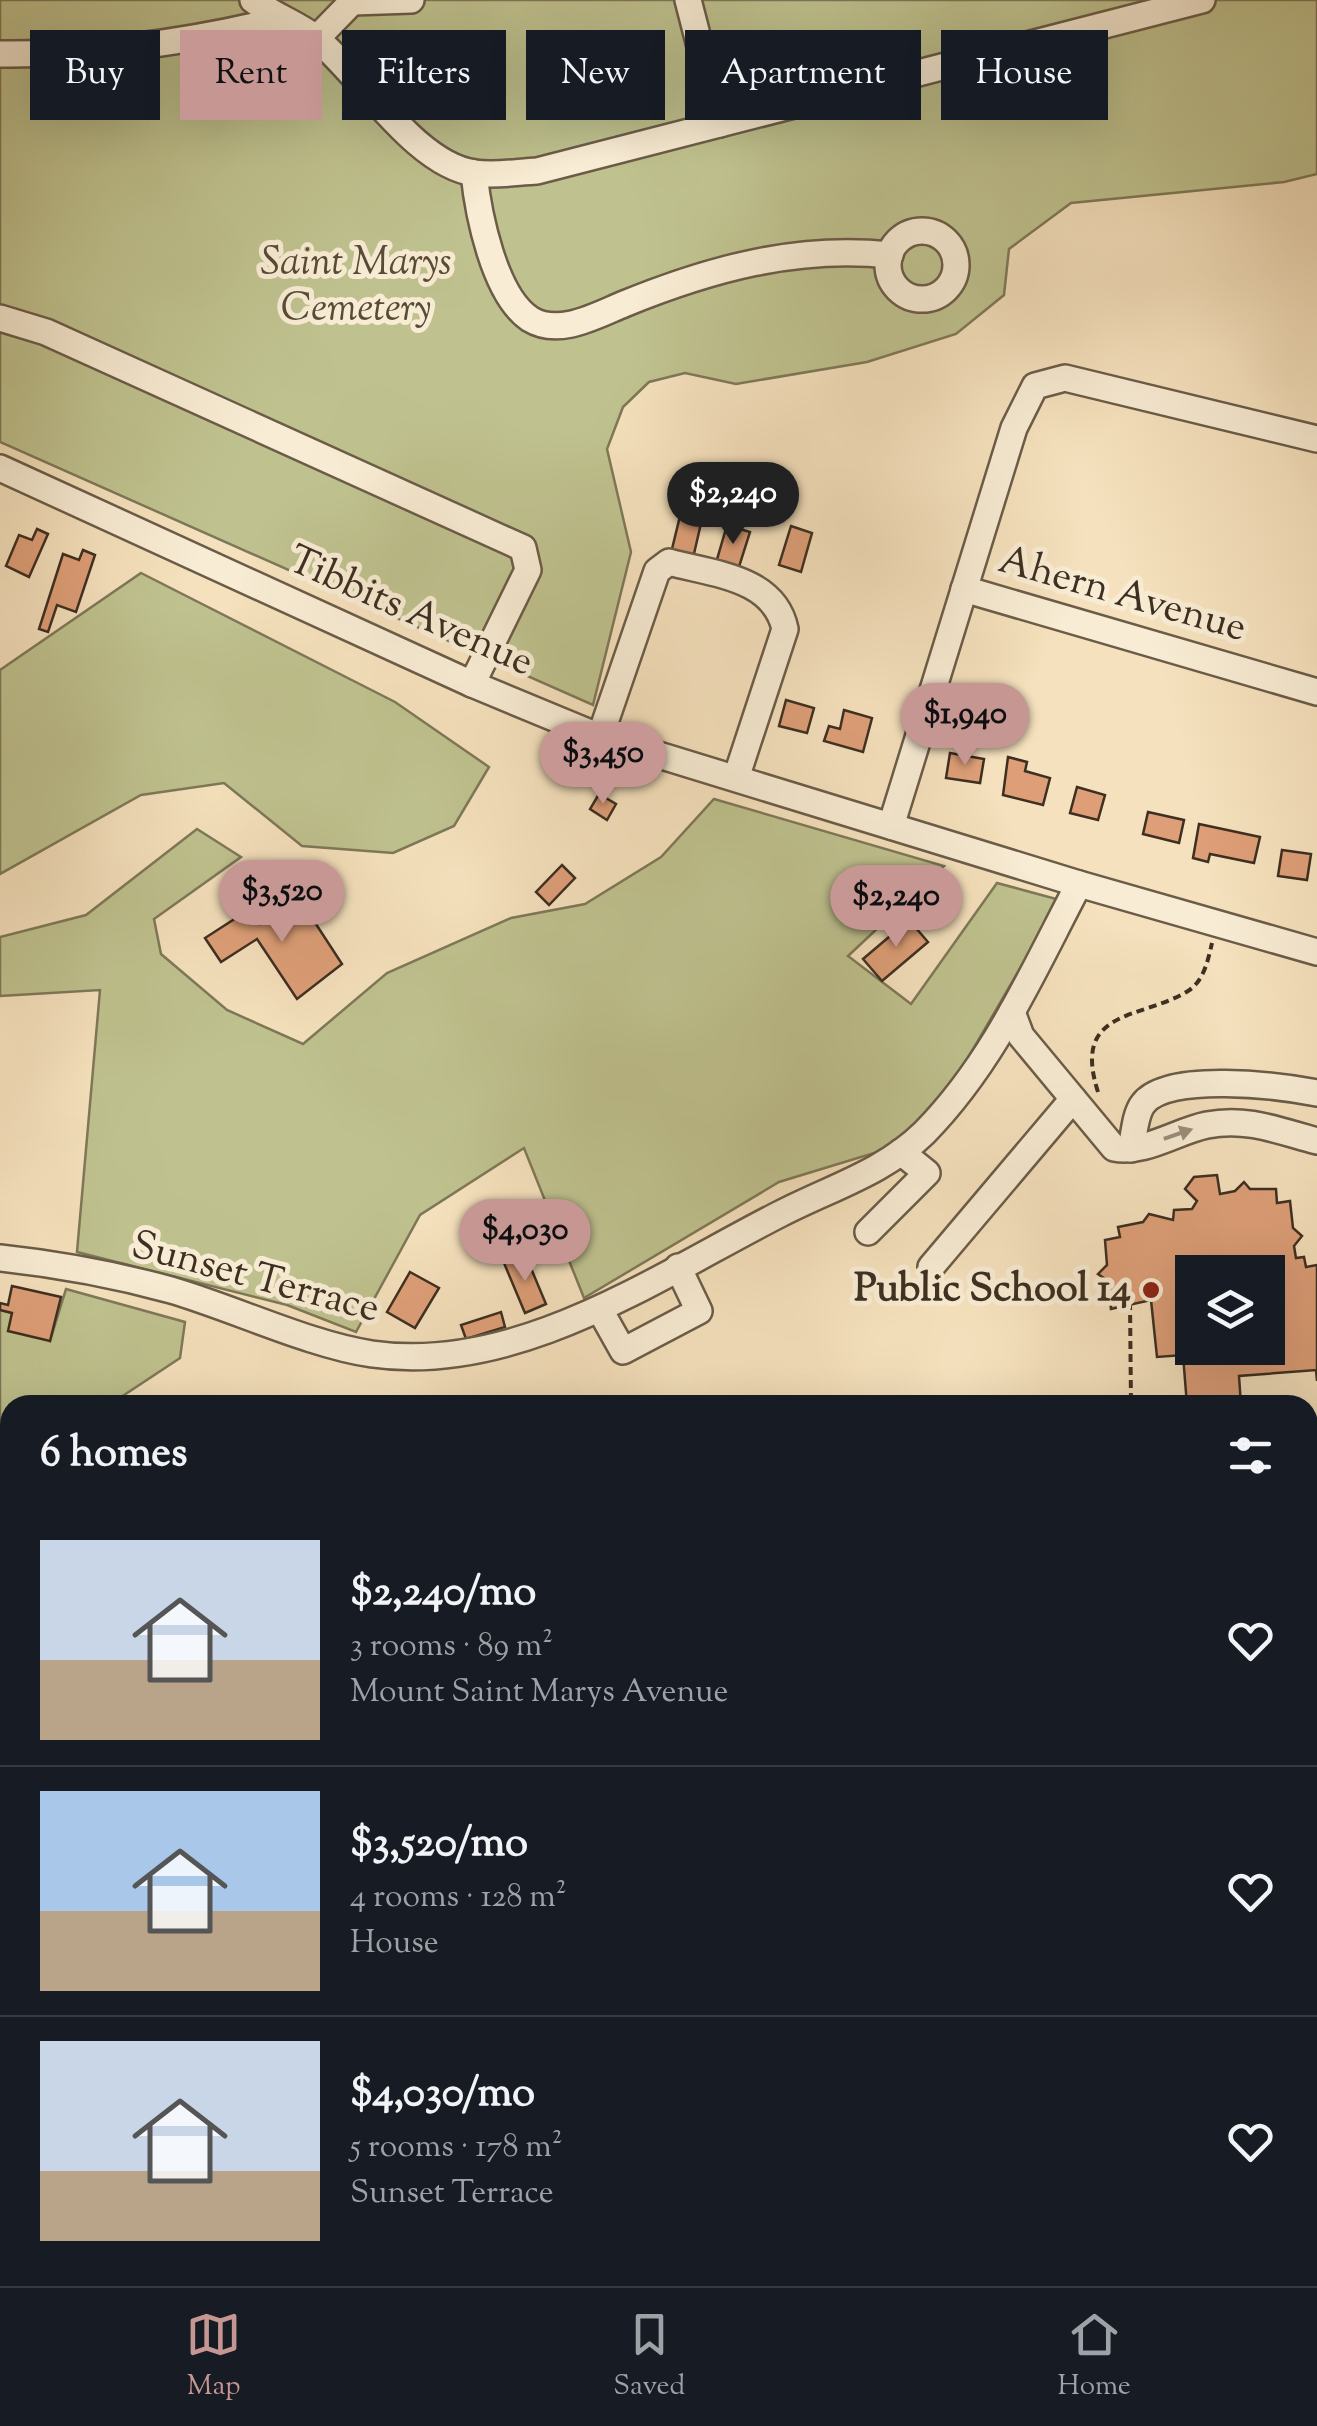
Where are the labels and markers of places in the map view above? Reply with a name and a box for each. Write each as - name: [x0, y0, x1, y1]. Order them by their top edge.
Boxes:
- pin: $2,240: [652, 462, 814, 547]
- pin: $1,940: [884, 683, 1046, 768]
- pin: $3,450: [522, 722, 684, 807]
- pin: $3,520: [201, 860, 363, 945]
- pin: $2,240: [815, 865, 977, 950]
- pin: $4,030: [444, 1199, 606, 1284]
- place label: Public School 14: [854, 1262, 1131, 1319]
- marker: Public School 14: [1140, 1279, 1162, 1301]

